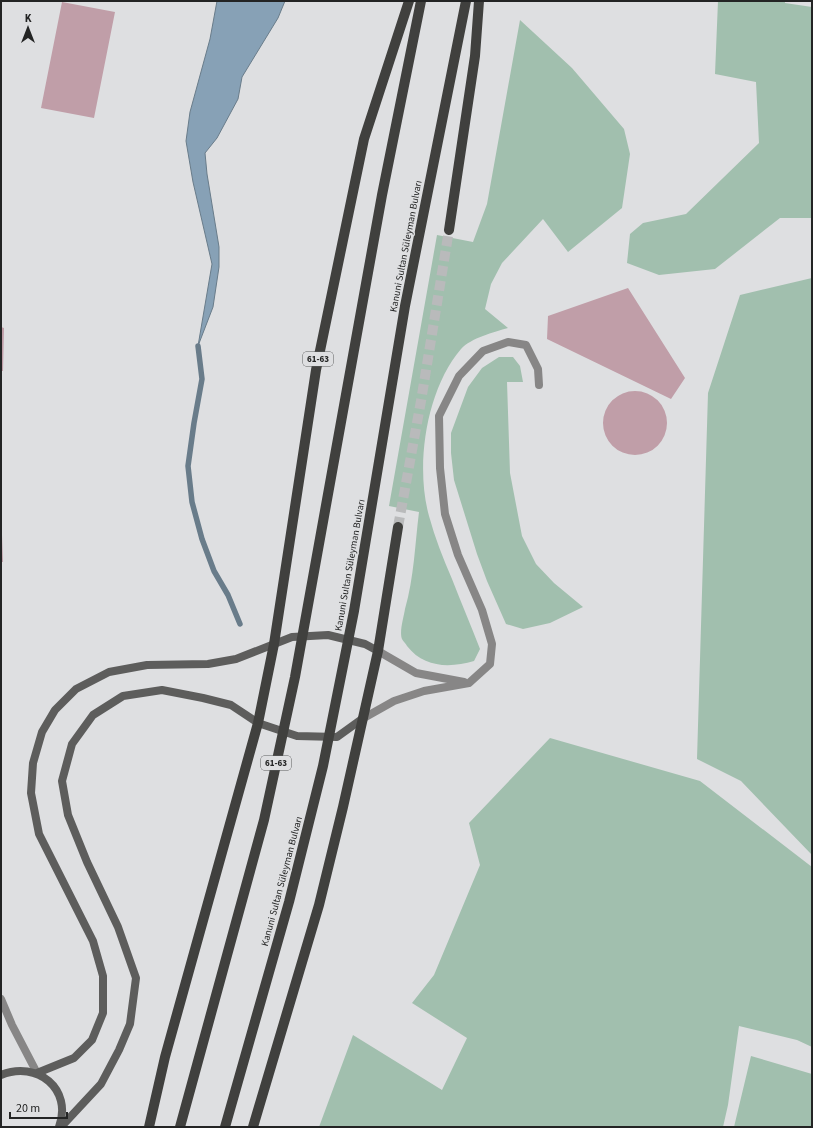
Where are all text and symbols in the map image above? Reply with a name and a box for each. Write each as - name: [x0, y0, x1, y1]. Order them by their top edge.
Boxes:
- north arrow: [8, 8, 48, 48]
- text: K: [25, 11, 32, 26]
- street label: Kanuni Sultan Süleyman Bulvarı: [386, 179, 426, 313]
- road number: 61-63: [303, 352, 333, 366]
- street label: Kanuni Sultan Süleyman Bulvarı: [331, 498, 368, 632]
- road number: 61-63: [261, 756, 291, 770]
- street label: Kanuni Sultan Süleyman Bulvarı: [258, 815, 306, 948]
- scale bar: [10, 1094, 67, 1120]
- text: 20 m: [16, 1100, 40, 1117]

